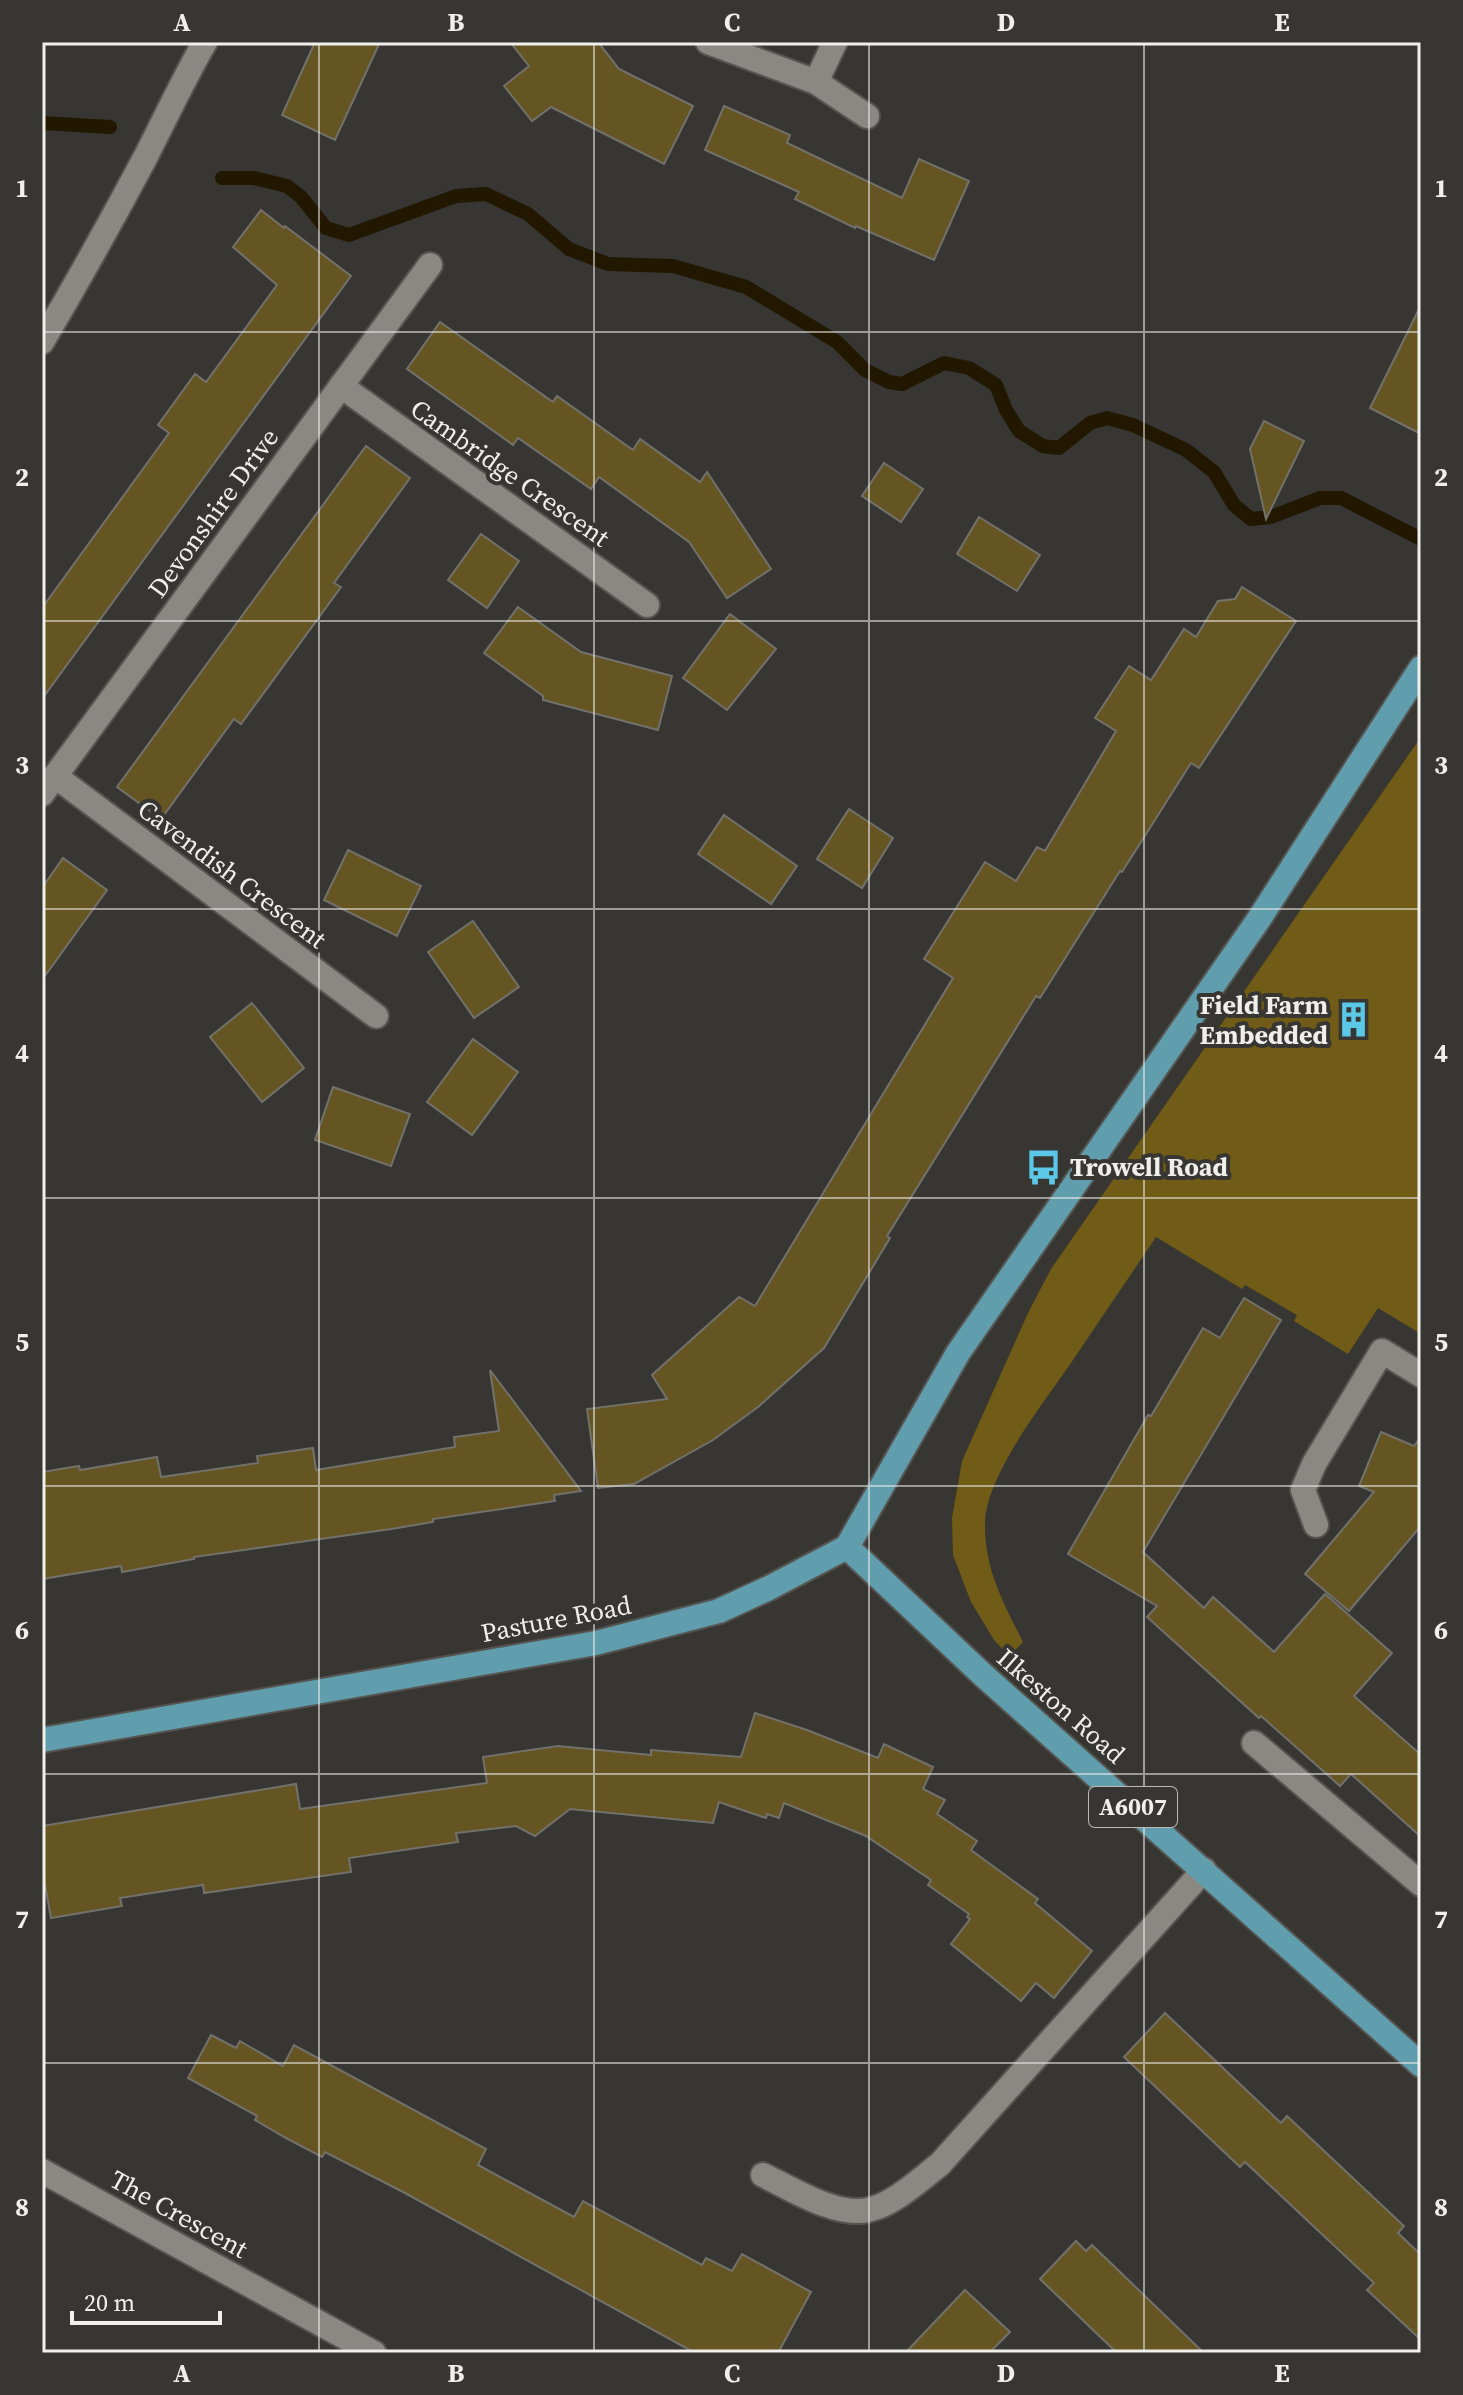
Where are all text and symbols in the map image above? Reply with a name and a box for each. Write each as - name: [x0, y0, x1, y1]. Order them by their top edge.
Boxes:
- text: A: [173, 4, 191, 40]
- text: B: [448, 4, 465, 40]
- text: C: [724, 4, 740, 40]
- text: D: [997, 4, 1015, 40]
- text: E: [1274, 4, 1290, 40]
- text: 1: [15, 170, 29, 206]
- text: 1: [1434, 170, 1448, 206]
- street label: Cambridge Crescent: [403, 391, 617, 556]
- street label: Devonshire Drive: [139, 421, 287, 605]
- text: 2: [15, 459, 29, 495]
- text: 2: [1434, 459, 1448, 495]
- text: 3: [15, 747, 29, 783]
- text: 3: [1434, 747, 1448, 783]
- street label: Cavendish Crescent: [130, 791, 334, 957]
- place label: Field Farm Embedded: [1199, 987, 1328, 1053]
- building icon: Field Farm Embedded: [1335, 1001, 1373, 1039]
- text: 4: [15, 1035, 29, 1071]
- text: 4: [1434, 1035, 1448, 1071]
- bus stop icon: Trowell Road: [1025, 1148, 1063, 1186]
- place label: Trowell Road: [1070, 1149, 1228, 1185]
- text: 5: [15, 1324, 29, 1360]
- text: 5: [1434, 1324, 1448, 1360]
- street label: Pasture Road: [478, 1587, 634, 1651]
- text: 6: [15, 1612, 29, 1648]
- text: 6: [1434, 1612, 1448, 1648]
- street label: Ilkeston Road: [989, 1640, 1133, 1772]
- road number: A6007: [1089, 1787, 1177, 1827]
- text: 7: [15, 1901, 29, 1937]
- text: 7: [1434, 1901, 1448, 1937]
- street label: The Crescent: [104, 2161, 255, 2267]
- text: 8: [15, 2189, 29, 2225]
- text: 8: [1434, 2189, 1448, 2225]
- scale bar: [72, 2275, 220, 2325]
- text: 20 m: [84, 2286, 135, 2319]
- text: A: [173, 2355, 191, 2391]
- text: B: [448, 2355, 465, 2391]
- text: C: [724, 2355, 740, 2391]
- text: D: [997, 2355, 1015, 2391]
- text: E: [1274, 2355, 1290, 2391]

